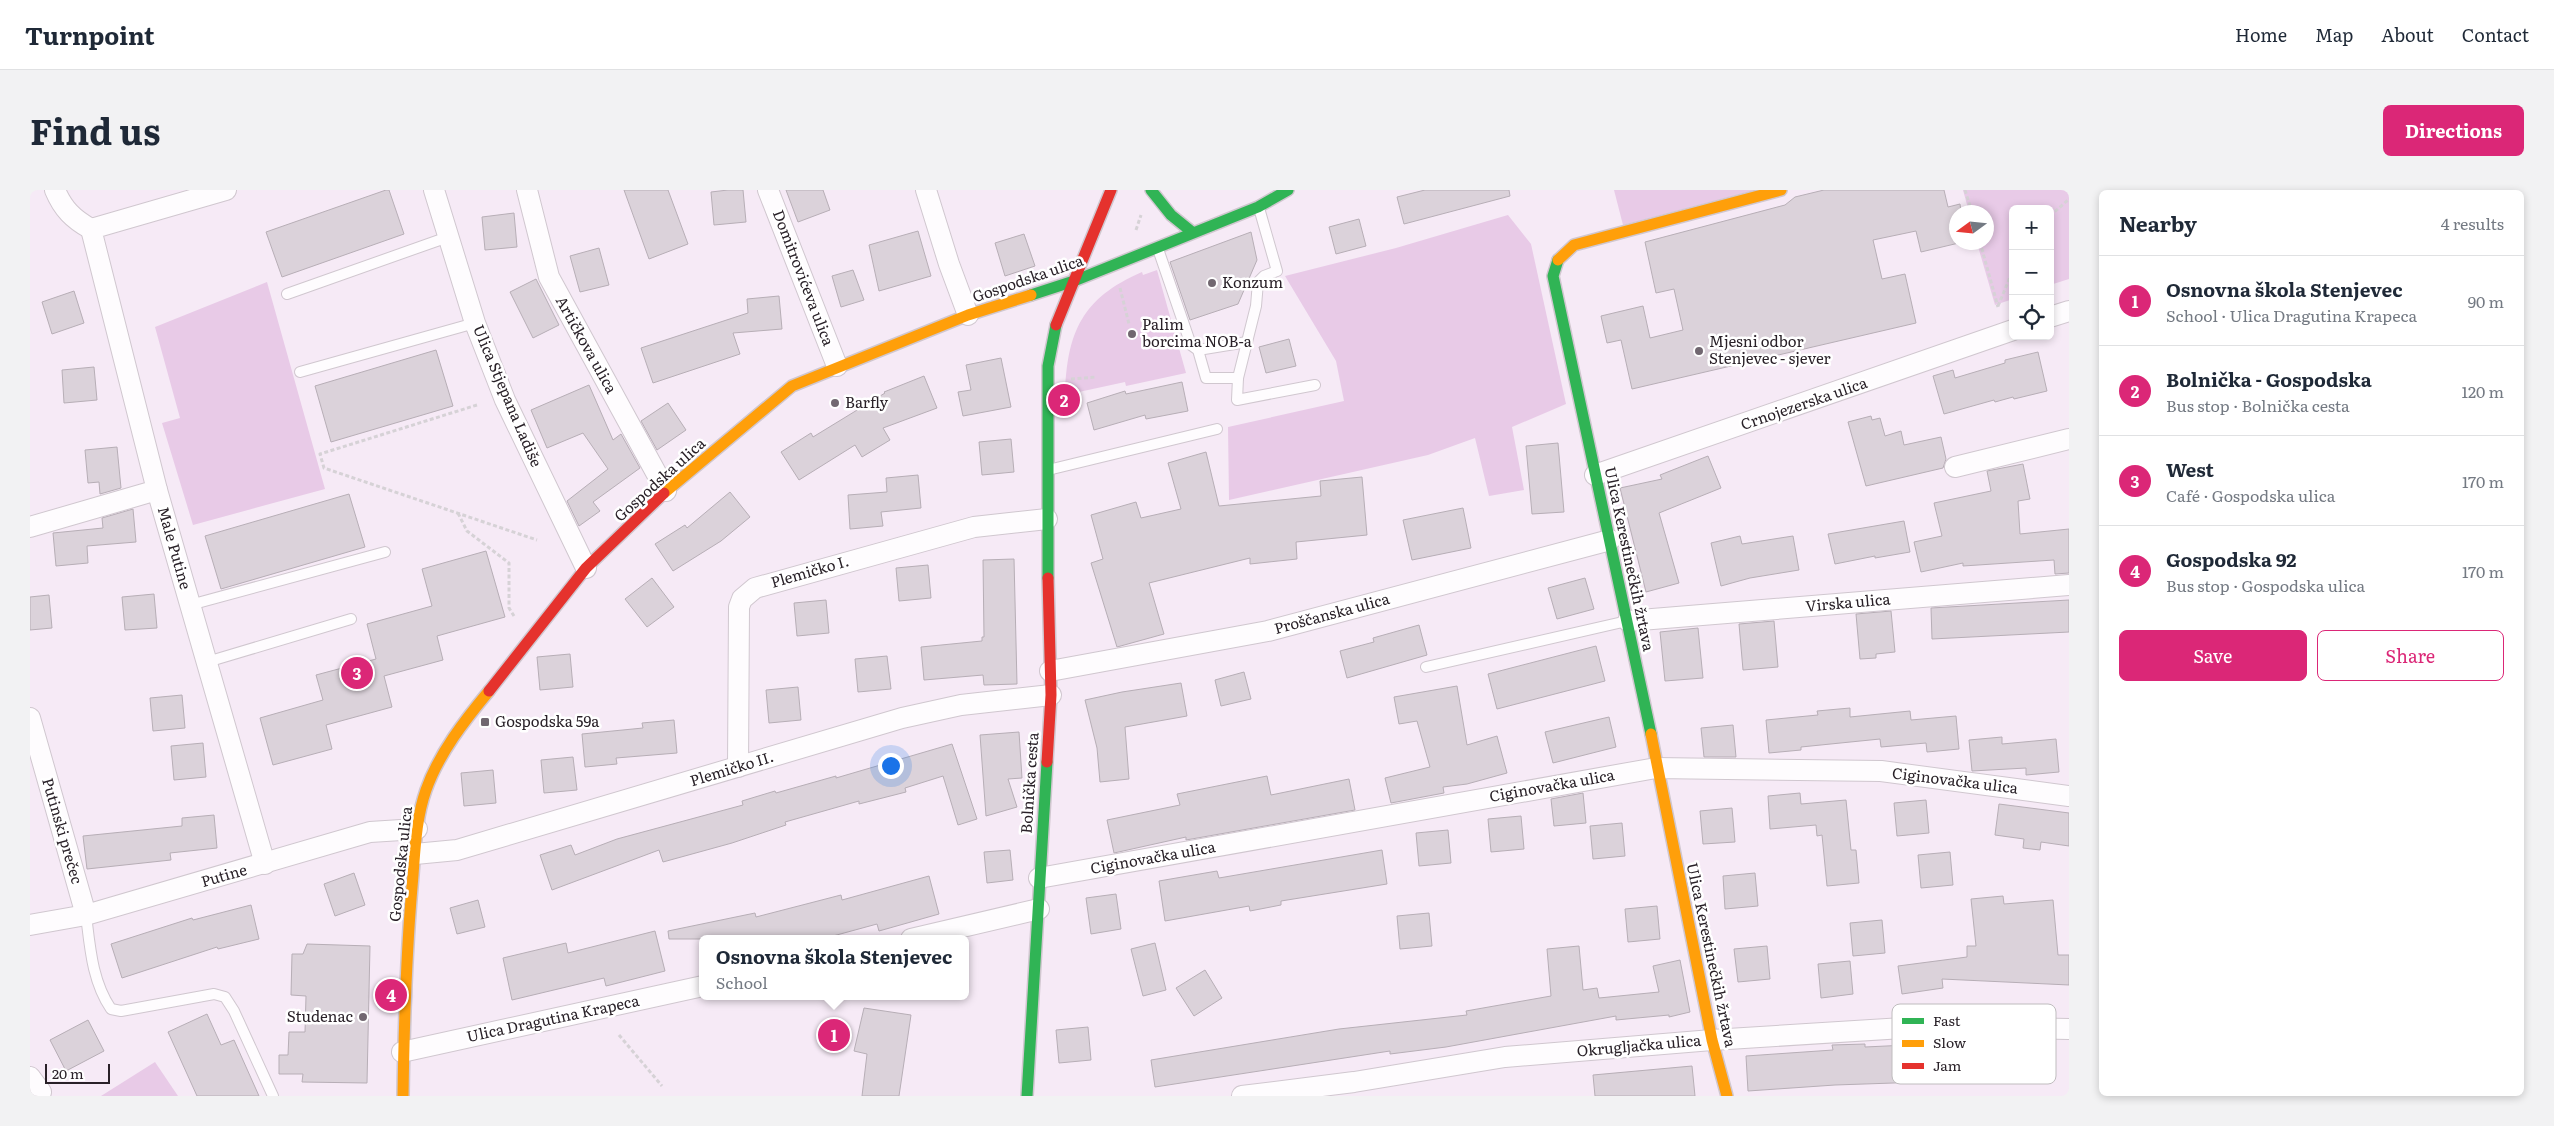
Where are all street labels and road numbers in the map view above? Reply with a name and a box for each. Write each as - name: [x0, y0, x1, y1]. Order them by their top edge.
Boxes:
- street label: Domitrovićeva ulica: [768, 206, 841, 350]
- street label: Gospodska ulica: [969, 248, 1087, 307]
- street label: Artičkova ulica: [551, 291, 624, 398]
- street label: Ulica Stjepana Ladiše: [468, 321, 549, 470]
- street label: Crnojezerska ulica: [1737, 370, 1871, 435]
- street label: Gospodska ulica: [608, 431, 710, 526]
- street label: Ulica Kerestinečkih žrtava: [1600, 464, 1661, 654]
- street label: Male Putine: [153, 503, 198, 592]
- street label: Plemičko I.: [768, 548, 851, 593]
- street label: Proščanska ulica: [1271, 586, 1393, 639]
- street label: Virska ulica: [1804, 586, 1892, 617]
- street label: Bolnička cesta: [1013, 731, 1044, 834]
- street label: Plemičko II.: [687, 744, 776, 791]
- street label: Ciginovačka ulica: [1891, 760, 2020, 799]
- street label: Ciginovačka ulica: [1487, 762, 1617, 807]
- street label: Putinski prečec: [37, 775, 90, 887]
- street label: Gospodska ulica: [382, 804, 417, 923]
- street label: Ciginovačka ulica: [1088, 834, 1218, 879]
- street label: Putine: [198, 857, 249, 892]
- street label: Ulica Kerestinečkih žrtava: [1682, 860, 1743, 1050]
- street label: Ulica Dragutina Krapeca: [464, 988, 642, 1047]
- street label: Okrugljačka ulica: [1576, 1028, 1703, 1061]

